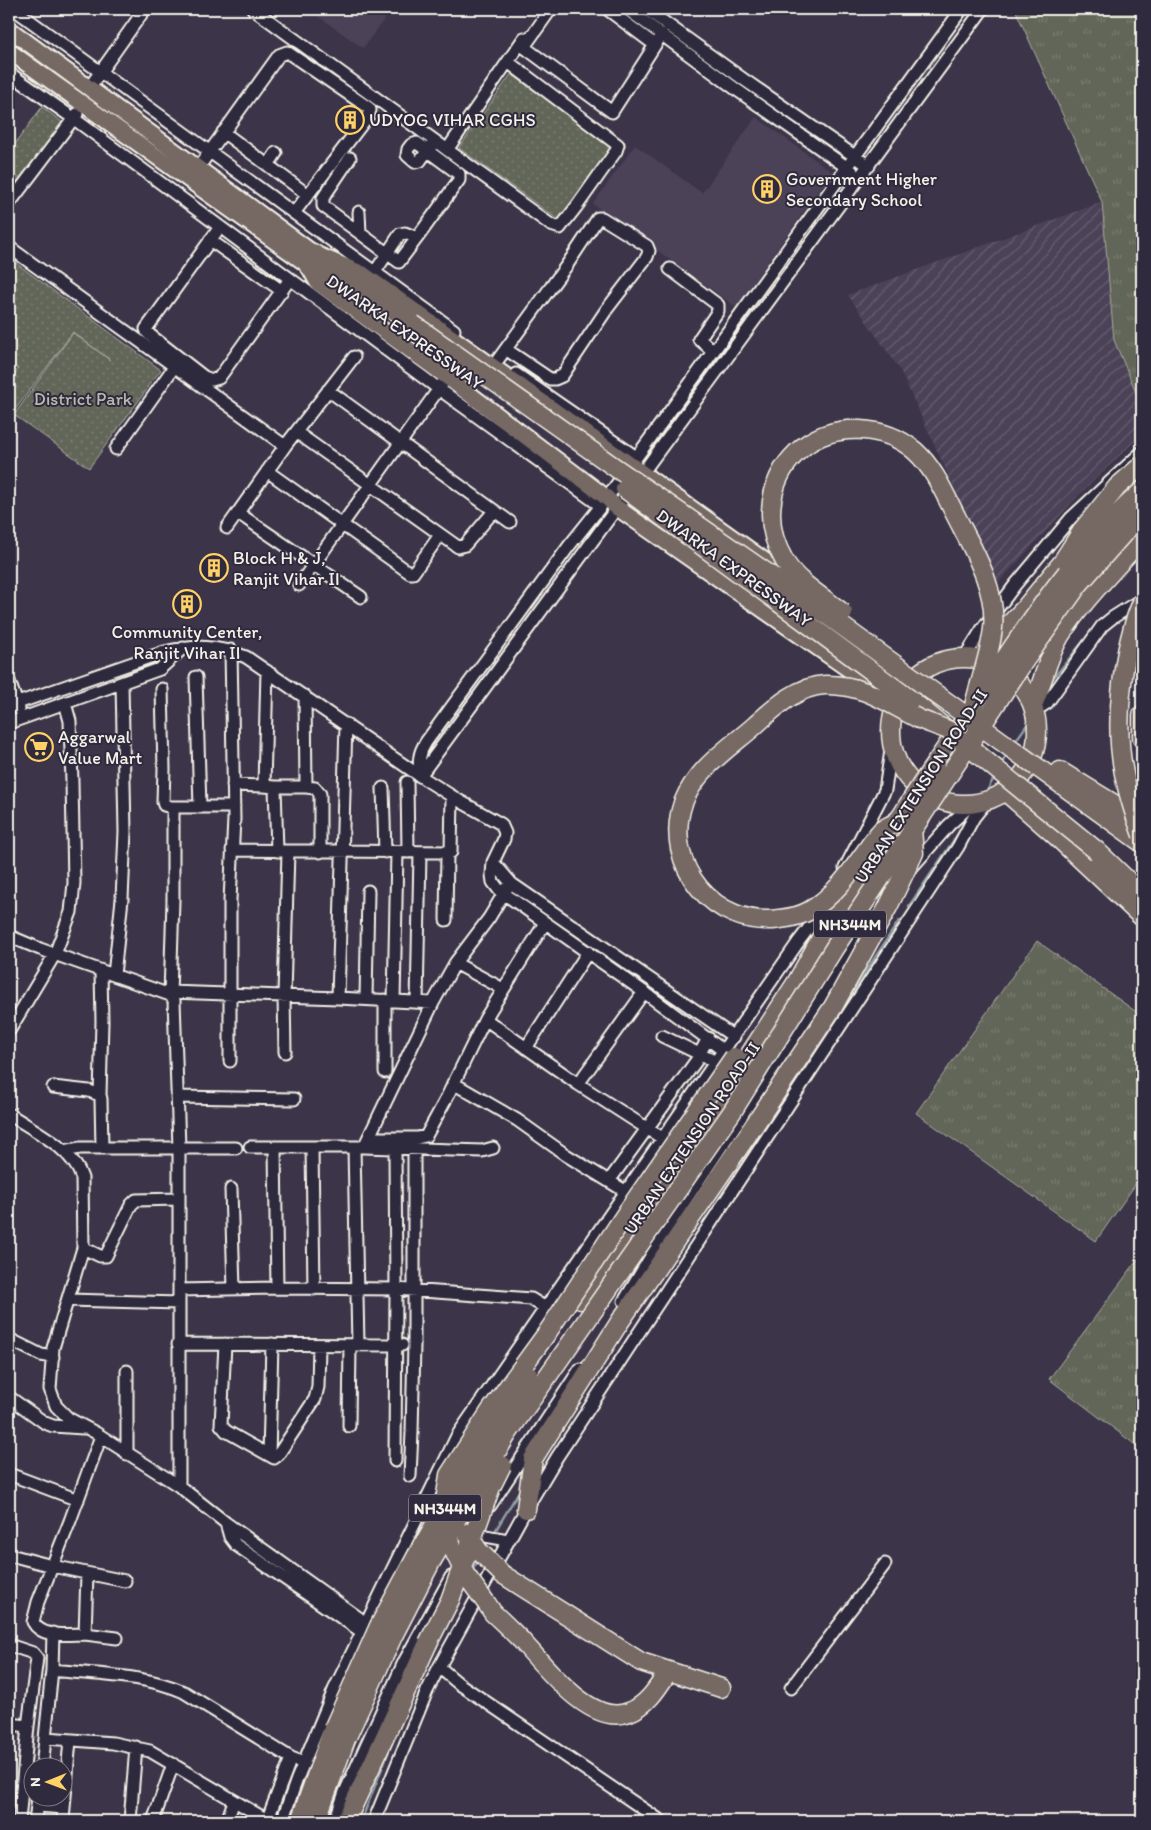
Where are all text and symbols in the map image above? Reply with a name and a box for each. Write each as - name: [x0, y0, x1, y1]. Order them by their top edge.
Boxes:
- building icon: UDYOG VIHAR CGHS: [335, 105, 365, 135]
- place label: UDYOG VIHAR CGHS: [369, 109, 536, 131]
- place label: Government Higher Secondary School: [786, 168, 938, 211]
- building icon: Government Higher Secondary School: [752, 174, 782, 204]
- street label: DWARKA EXPRESSWAY: [322, 269, 488, 395]
- park label: District Park: [34, 388, 133, 410]
- street label: DWARKA EXPRESSWAY: [652, 504, 817, 632]
- place label: Block H & J, Ranjit Vihar II: [233, 547, 340, 590]
- building icon: Block H & J, Ranjit Vihar II: [199, 553, 229, 583]
- building icon: Community Center, Ranjit Vihar II: [172, 589, 202, 619]
- place label: Community Center, Ranjit Vihar II: [111, 621, 263, 664]
- street label: URBAN EXTENSION ROAD-II: [850, 684, 992, 888]
- place label: Aggarwal Value Mart: [58, 726, 143, 769]
- supermarket icon: Aggarwal Value Mart: [24, 732, 54, 762]
- road number: NH344M: [814, 911, 886, 938]
- street label: URBAN EXTENSION ROAD-II: [619, 1037, 765, 1239]
- road number: NH344M: [409, 1495, 481, 1522]
- north arrow: [22, 1758, 72, 1808]
- text: N: [27, 1777, 44, 1787]

